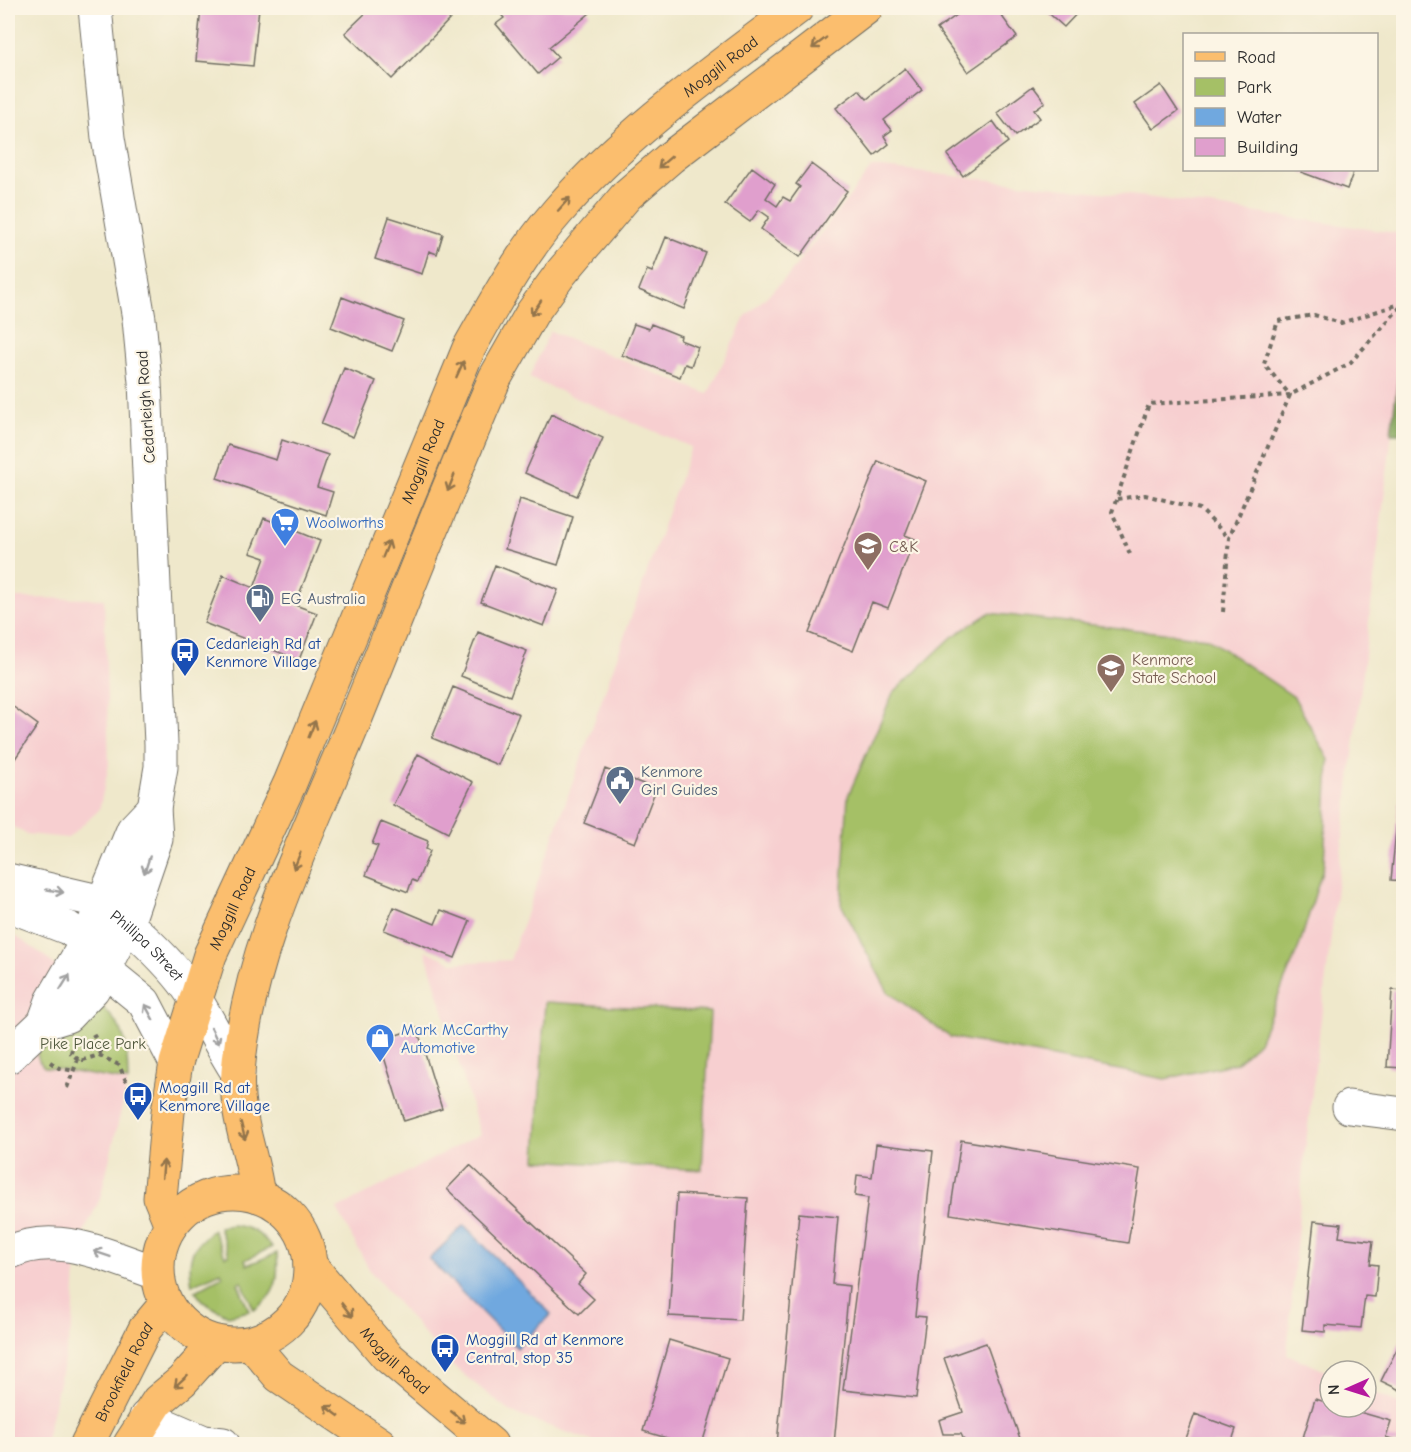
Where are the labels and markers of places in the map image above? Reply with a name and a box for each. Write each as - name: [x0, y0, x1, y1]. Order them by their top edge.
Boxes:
- supermarket icon: Woolworths: [269, 506, 301, 548]
- place label: Woolworths: [306, 514, 384, 532]
- school or university icon: C&K: [852, 530, 884, 572]
- place label: C&K: [889, 538, 918, 556]
- fuel station icon: EG Australia: [244, 582, 276, 624]
- place label: EG Australia: [281, 590, 366, 608]
- place label: Cedarleigh Rd at Kenmore Village: [206, 635, 321, 671]
- bus stop icon: Cedarleigh Rd at Kenmore Village: [169, 636, 201, 678]
- place label: Kenmore State School: [1132, 651, 1216, 687]
- school or university icon: Kenmore State School: [1095, 652, 1127, 694]
- place label: Kenmore Girl Guides: [641, 763, 718, 799]
- public building icon: Kenmore Girl Guides: [604, 764, 636, 806]
- place label: Mark McCarthy Automotive: [401, 1021, 509, 1057]
- shop icon: Mark McCarthy Automotive: [364, 1022, 396, 1064]
- place label: Moggill Rd at Kenmore Village: [159, 1079, 270, 1115]
- bus stop icon: Moggill Rd at Kenmore Village: [122, 1080, 154, 1122]
- place label: Moggill Rd at Kenmore Central, stop 35: [466, 1331, 624, 1367]
- bus stop icon: Moggill Rd at Kenmore Central, stop 35: [429, 1332, 461, 1374]

